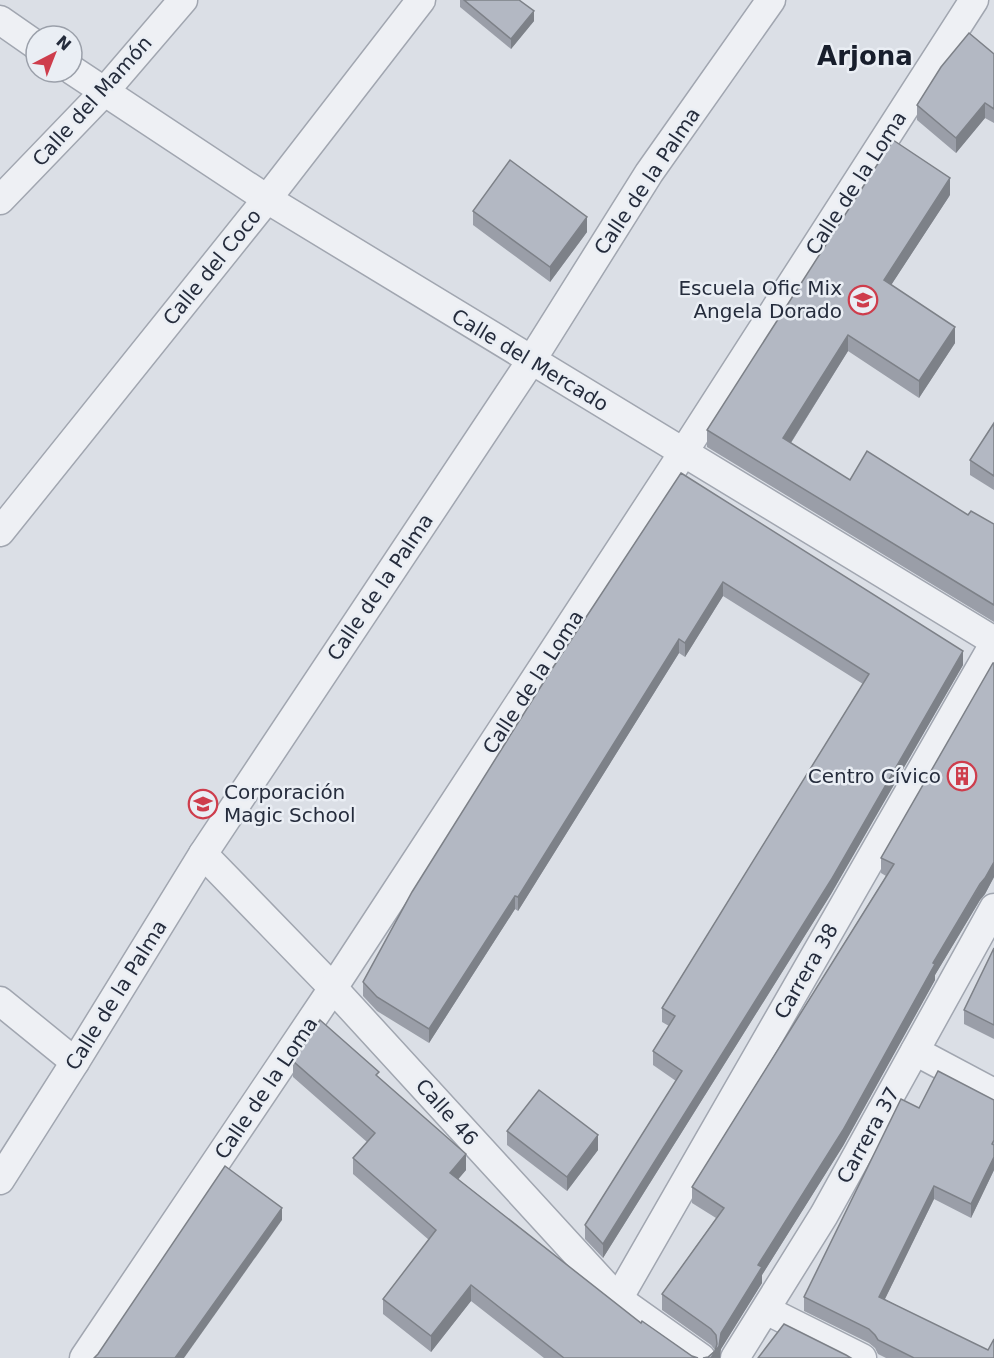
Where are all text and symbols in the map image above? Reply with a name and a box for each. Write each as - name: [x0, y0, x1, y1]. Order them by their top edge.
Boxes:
- north arrow: [24, 24, 84, 84]
- street label: Calle del Mamón: [27, 31, 157, 171]
- text: N: [52, 32, 75, 55]
- district label: Arjona: [817, 41, 913, 71]
- street label: Calle de la Palma: [589, 103, 705, 259]
- street label: Calle de la Loma: [801, 107, 911, 259]
- street label: Calle del Coco: [158, 204, 266, 330]
- place label: Escuela Ofic Mix Angela Dorado: [678, 276, 842, 323]
- school or university icon: Escuela Ofic Mix Angela Dorado: [847, 284, 879, 316]
- street label: Calle del Mercado: [447, 304, 613, 416]
- street label: Calle de la Palma: [322, 509, 438, 665]
- street label: Calle de la Loma: [478, 606, 588, 758]
- building icon: Centro Cívico: [946, 760, 978, 792]
- place label: Centro Cívico: [808, 764, 941, 788]
- place label: Corporación Magic School: [224, 780, 356, 827]
- school or university icon: Corporación Magic School: [187, 788, 219, 820]
- street label: Calle de la Palma: [60, 916, 172, 1074]
- street label: Carrera 38: [769, 919, 843, 1023]
- street label: Calle de la Loma: [210, 1012, 322, 1164]
- street label: Calle 46: [411, 1074, 483, 1150]
- street label: Carrera 37: [832, 1083, 904, 1187]

